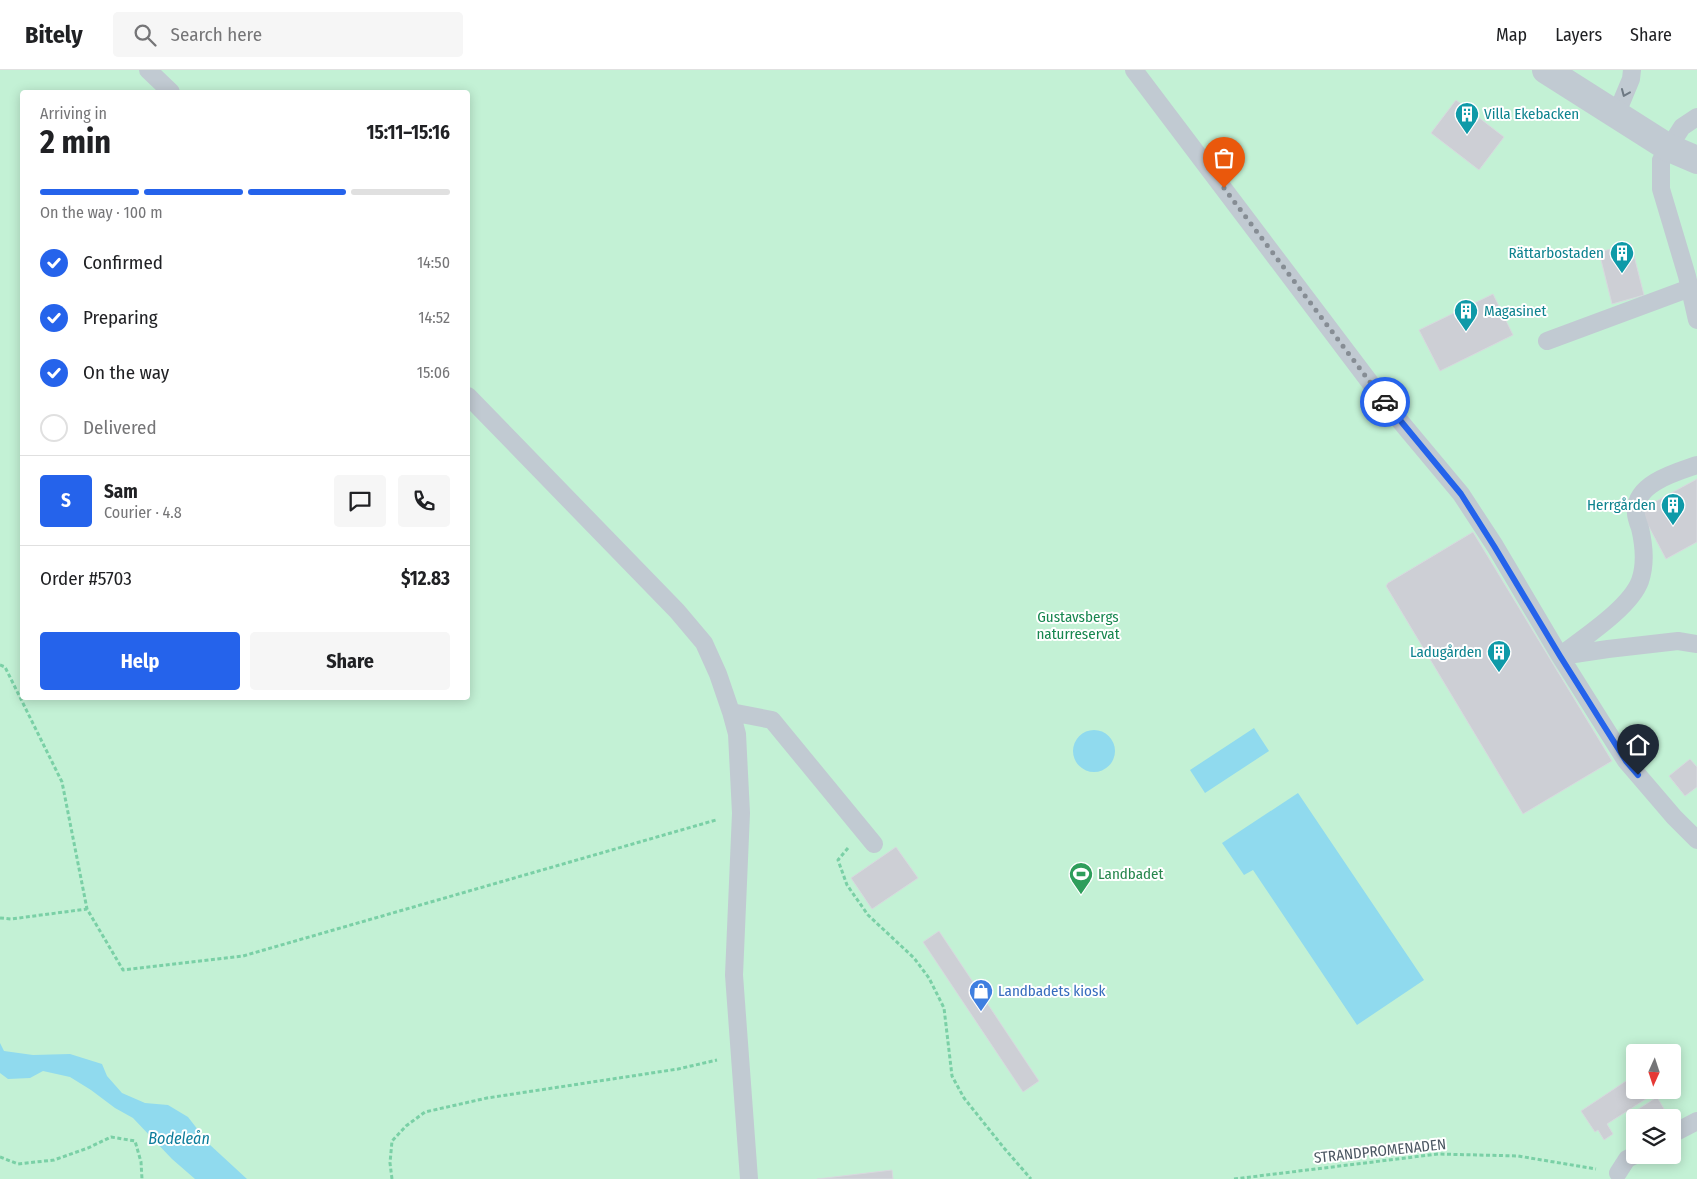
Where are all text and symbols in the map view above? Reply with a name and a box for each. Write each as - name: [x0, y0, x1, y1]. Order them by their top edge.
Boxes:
- search box: [113, 12, 463, 57]
- text: Bitely: [25, 21, 83, 49]
- icon: search: [131, 21, 159, 49]
- text: Search here: [171, 23, 262, 46]
- text: Map: [1496, 24, 1527, 46]
- text: Layers: [1555, 24, 1602, 46]
- text: Share: [1630, 24, 1672, 46]
- one-way arrow: [1621, 88, 1632, 97]
- building icon: Villa Ekebacken: [1454, 101, 1480, 135]
- text: Arriving in: [40, 104, 107, 123]
- place label: Villa Ekebacken: [1484, 105, 1579, 123]
- text: 15:11–15:16: [366, 121, 450, 144]
- text: 2 min: [40, 123, 111, 161]
- pin: [1203, 137, 1245, 188]
- icon: bag: [1210, 144, 1238, 172]
- text: On the way · 100 m: [40, 203, 162, 222]
- building icon: Rättarbostaden: [1609, 240, 1635, 274]
- place label: Rättarbostaden: [1509, 244, 1604, 262]
- icon: check: [40, 249, 68, 277]
- text: Confirmed: [83, 251, 163, 274]
- text: 14:50: [417, 253, 450, 272]
- building icon: Magasinet: [1453, 298, 1479, 332]
- place label: Magasinet: [1484, 302, 1546, 320]
- icon: check: [40, 304, 68, 332]
- text: Preparing: [83, 306, 158, 329]
- text: 14:52: [418, 308, 450, 327]
- icon: check: [40, 359, 68, 387]
- text: On the way: [83, 361, 169, 384]
- text: 15:06: [417, 363, 450, 382]
- courier: [1360, 377, 1410, 427]
- icon: car: [1371, 388, 1399, 416]
- text: Delivered: [83, 416, 157, 439]
- button: chat: [334, 475, 386, 527]
- button: phone: [398, 475, 450, 527]
- text: Sam: [104, 480, 138, 503]
- text: S: [61, 489, 71, 512]
- building icon: Herrgården: [1660, 492, 1686, 526]
- place label: Herrgården: [1587, 496, 1656, 514]
- text: Courier · 4.8: [104, 503, 182, 522]
- text: Order #5703: [40, 567, 132, 590]
- text: $12.83: [401, 567, 450, 590]
- park label: Gustavsbergs naturreservat: [1036, 608, 1120, 643]
- button: Help: [40, 632, 240, 690]
- button: Share: [250, 632, 450, 690]
- building icon: Ladugården: [1486, 639, 1512, 673]
- place label: Ladugården: [1410, 643, 1482, 661]
- pin: [1617, 724, 1659, 775]
- icon: home: [1624, 731, 1652, 759]
- sports icon: Landbadet: [1068, 861, 1094, 895]
- place label: Landbadet: [1098, 865, 1163, 883]
- shop icon: Landbadets kiosk: [968, 978, 994, 1012]
- place label: Landbadets kiosk: [998, 982, 1105, 1000]
- north arrow: [1626, 1044, 1681, 1099]
- map controls: [1626, 1044, 1681, 1164]
- button: layers: [1626, 1109, 1681, 1164]
- water label: Bodeleån: [148, 1129, 210, 1148]
- street label: STRANDPROMENADEN: [1313, 1135, 1447, 1167]

